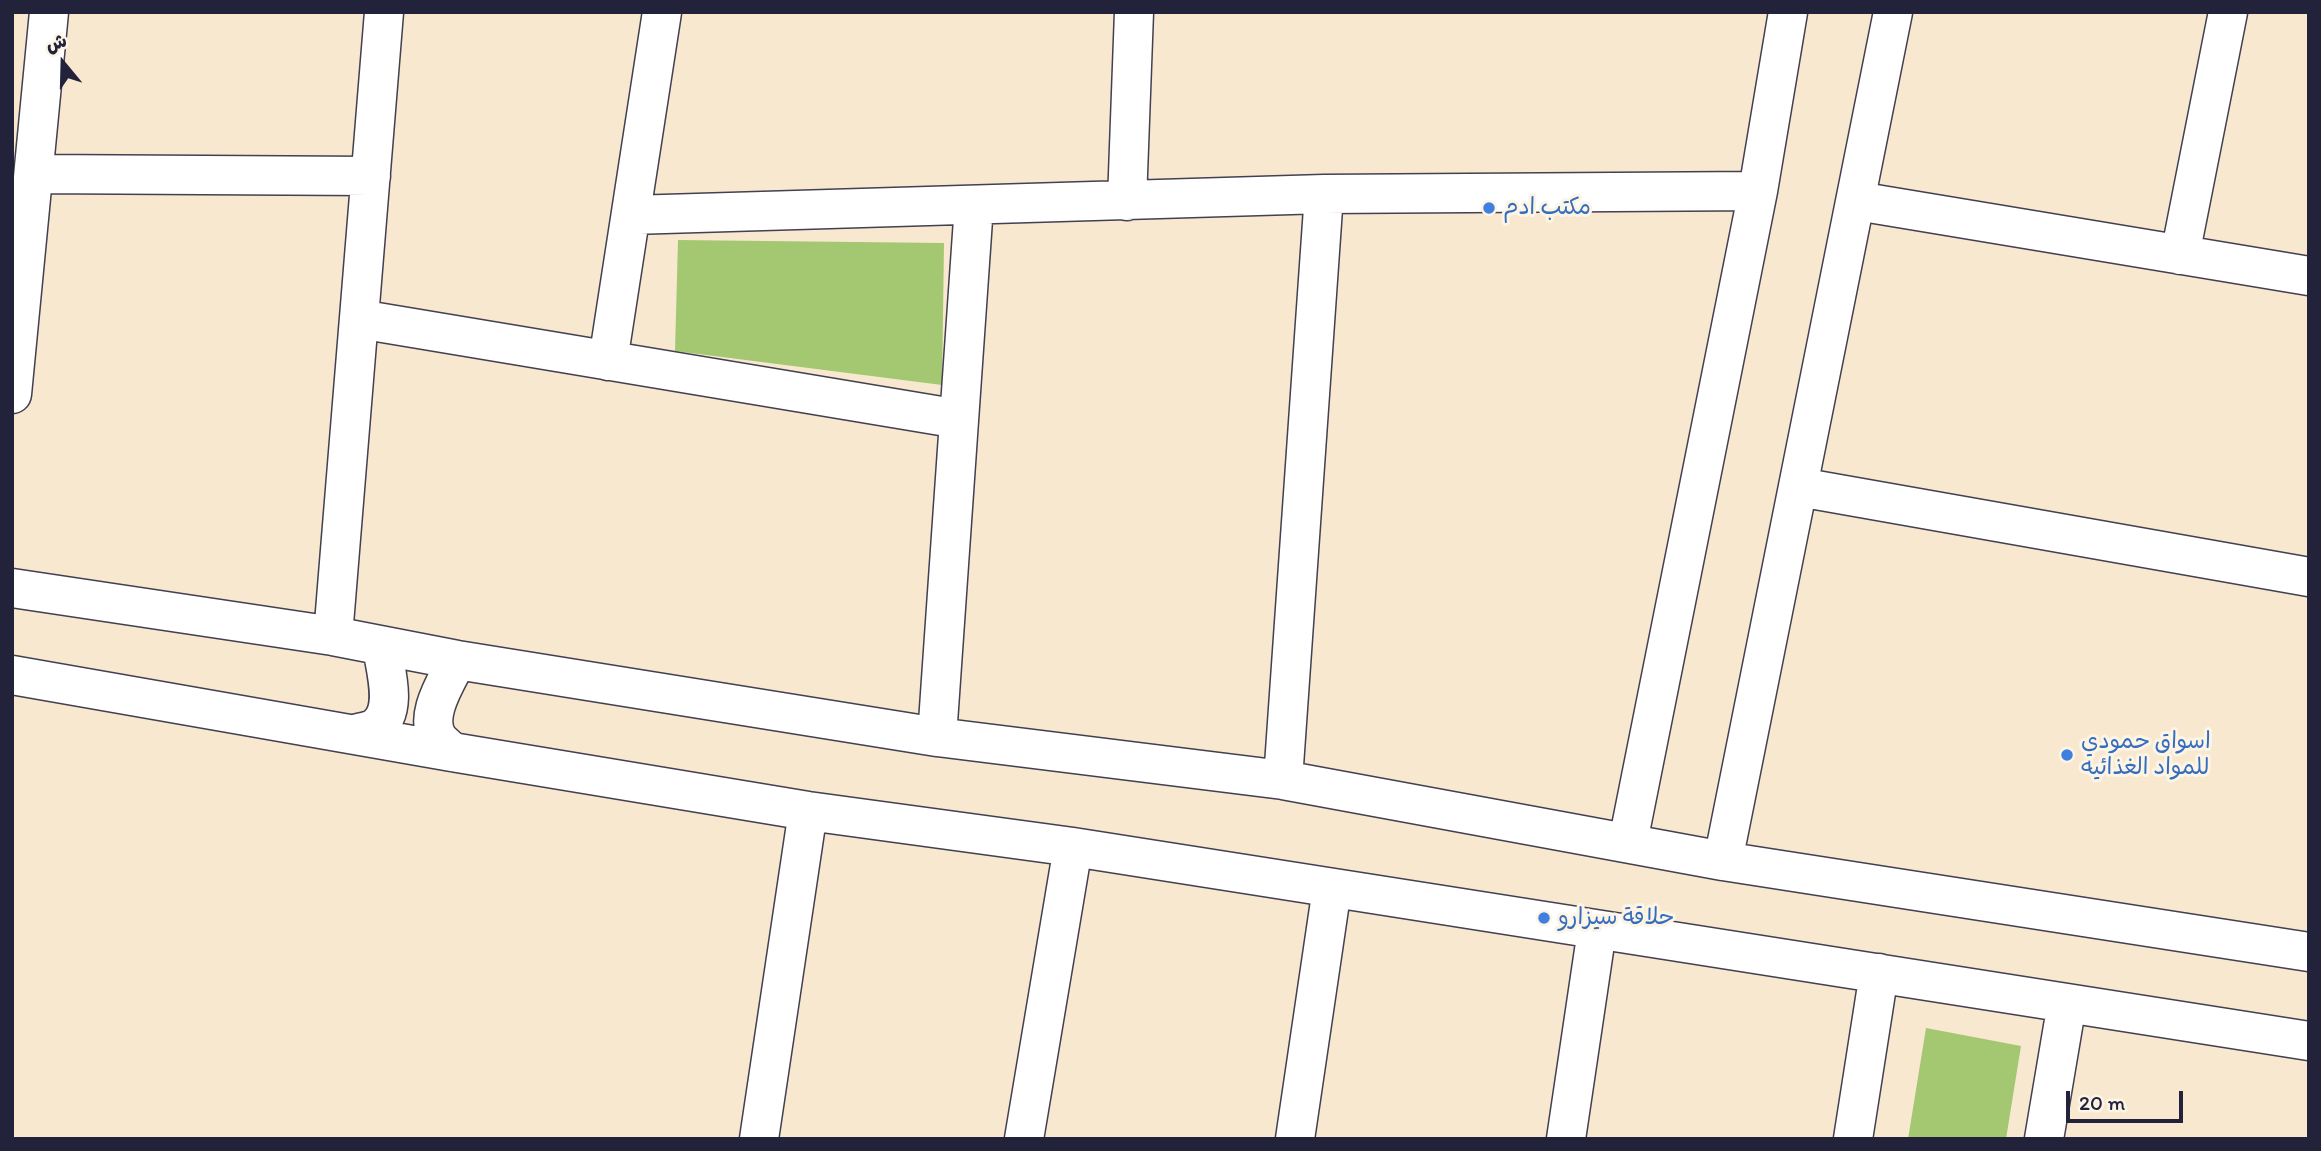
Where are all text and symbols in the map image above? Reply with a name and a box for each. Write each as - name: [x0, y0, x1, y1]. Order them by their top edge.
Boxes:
- north arrow: [28, 28, 98, 98]
- text: ش: [42, 28, 70, 57]
- place label: مكتب ادم: [1503, 194, 1591, 222]
- marker: مكتب ادم: [1481, 200, 1497, 216]
- place label: اسواق حمودي للمواد الغذائيه: [2081, 728, 2211, 782]
- marker: اسواق حمودي للمواد الغذائيه: [2059, 747, 2075, 763]
- place label: حلاقة سيزارو: [1558, 904, 1675, 932]
- marker: حلاقة سيزارو: [1536, 910, 1552, 926]
- scale bar: [2069, 1078, 2186, 1122]
- text: 20 m: [2079, 1090, 2125, 1115]

